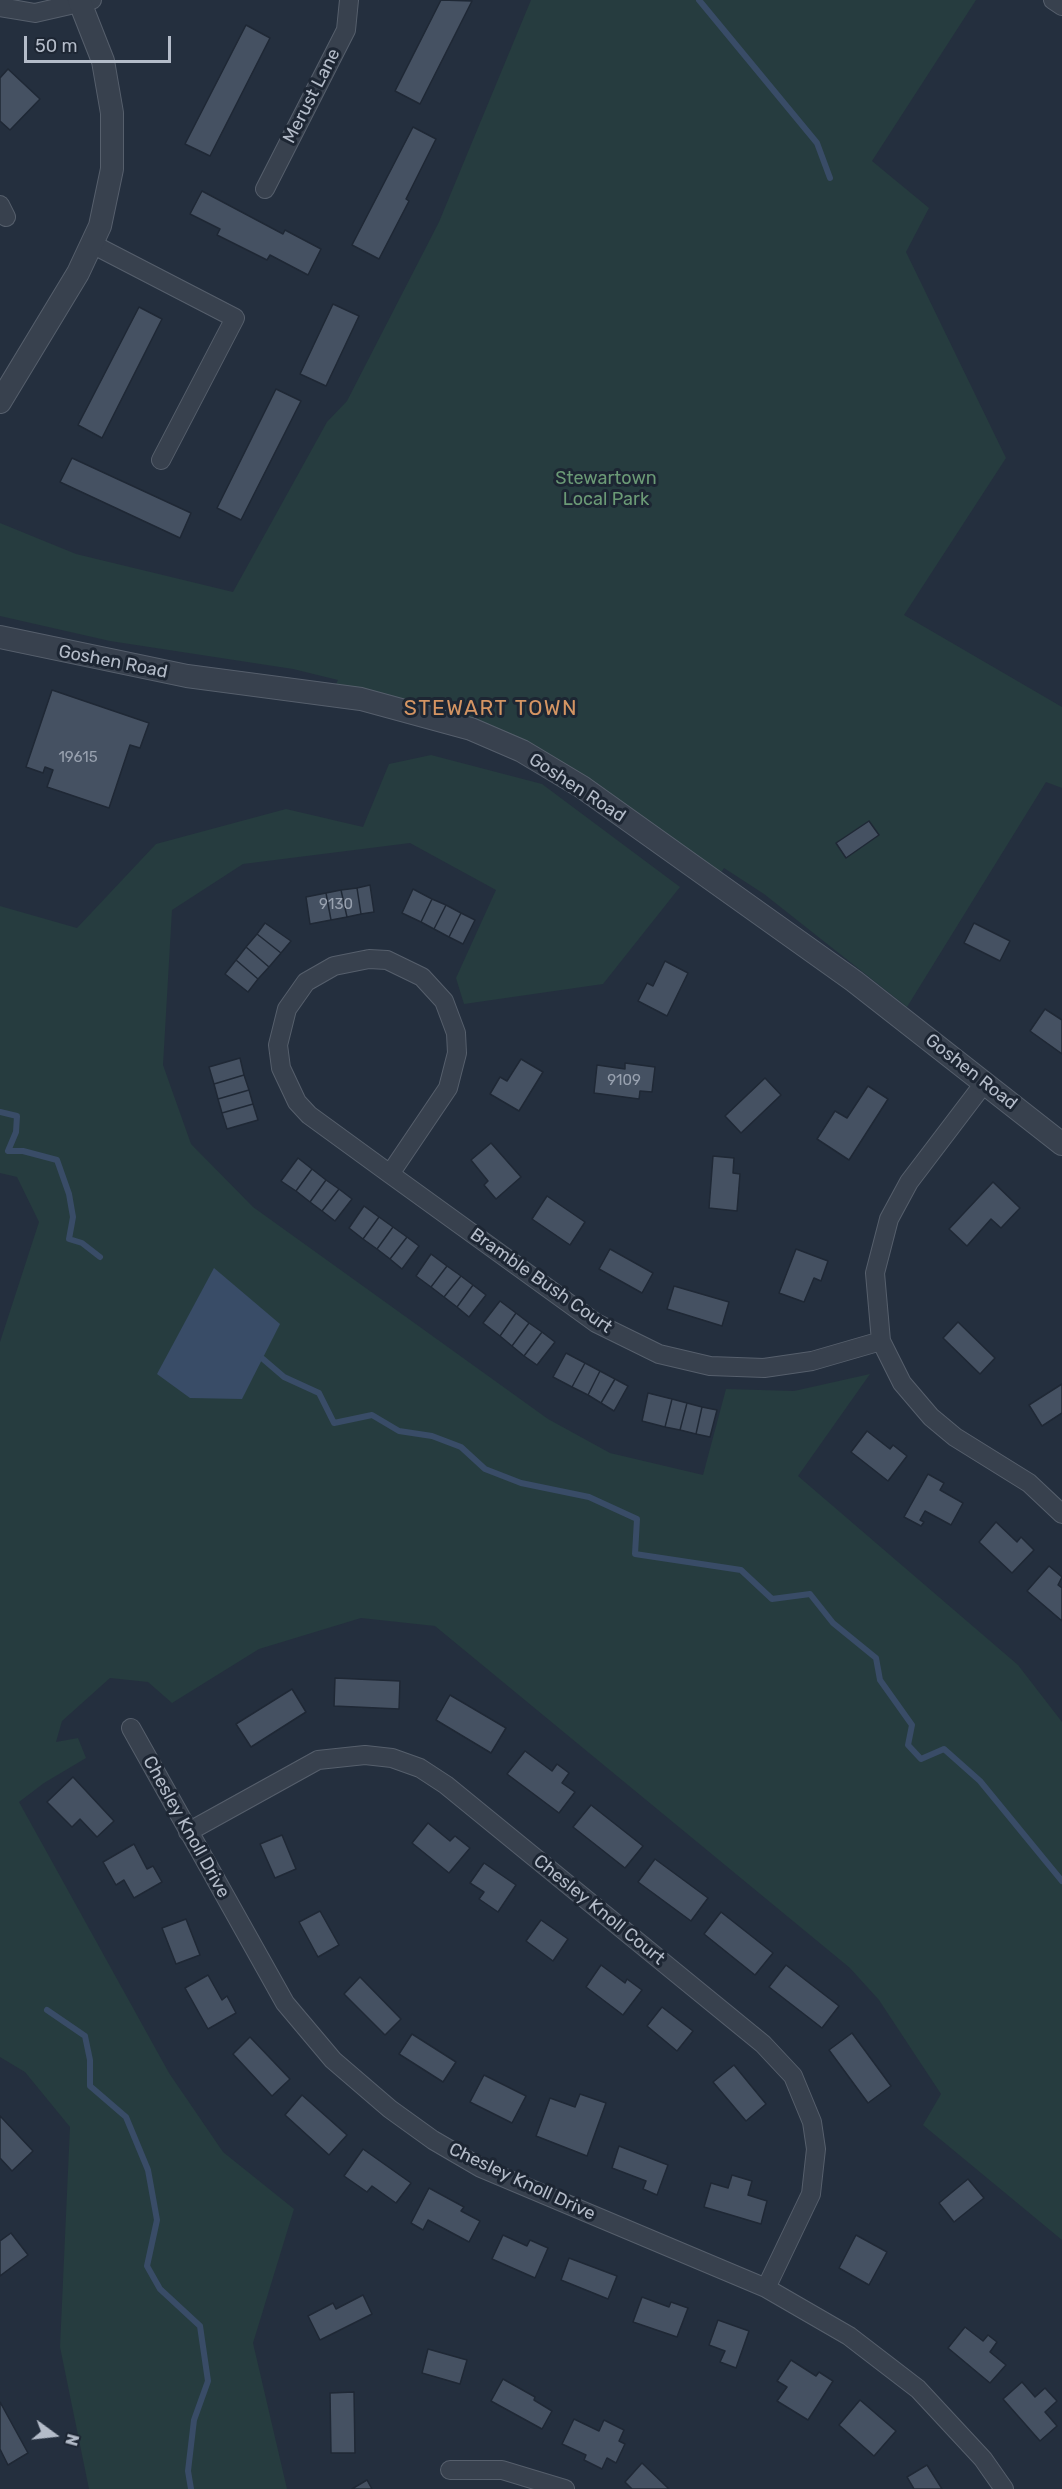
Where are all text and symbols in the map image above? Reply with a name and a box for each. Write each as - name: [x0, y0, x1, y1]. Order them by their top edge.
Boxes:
- scale bar: [27, 24, 174, 62]
- text: 50 m: [35, 35, 78, 57]
- street label: Merust Lane: [279, 45, 345, 147]
- park label: Stewartown Local Park: [555, 468, 657, 510]
- street label: Goshen Road: [57, 641, 169, 683]
- district label: STEWART TOWN: [404, 696, 578, 722]
- house number: 19615: [58, 749, 98, 767]
- street label: Goshen Road: [525, 749, 629, 827]
- house number: 9130: [319, 896, 353, 914]
- street label: Goshen Road: [921, 1029, 1021, 1115]
- house number: 9109: [607, 1072, 641, 1090]
- street label: Bramble Bush Court: [466, 1224, 616, 1338]
- street label: Chesley Knoll Drive: [138, 1752, 234, 1902]
- street label: Chesley Knoll Court: [529, 1850, 669, 1970]
- street label: Chesley Knoll Drive: [445, 2139, 599, 2225]
- north arrow: [24, 2405, 84, 2465]
- text: N: [61, 2432, 83, 2448]

